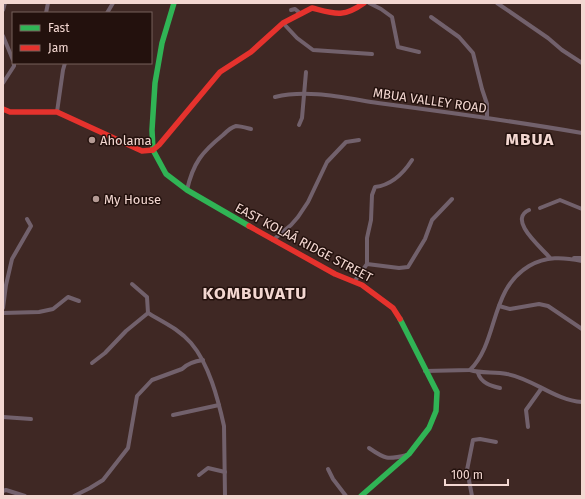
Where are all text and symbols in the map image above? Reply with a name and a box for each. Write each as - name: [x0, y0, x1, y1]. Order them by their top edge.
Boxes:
- legend: [12, 12, 152, 64]
- text: Fast: [48, 21, 70, 35]
- text: Jam: [48, 41, 68, 55]
- street label: MBUA VALLEY ROAD: [372, 85, 488, 116]
- district label: MBUA: [506, 129, 554, 150]
- place label: Aholama: [100, 133, 152, 148]
- marker: Aholama: [87, 135, 97, 145]
- place label: My House: [104, 192, 161, 207]
- marker: My House: [91, 194, 101, 204]
- street label: EAST KOLAÁ RIDGE STREET: [233, 200, 375, 285]
- district label: KOMBUVATU: [203, 283, 307, 304]
- scale bar: [445, 461, 508, 487]
- text: 100 m: [451, 468, 483, 482]

